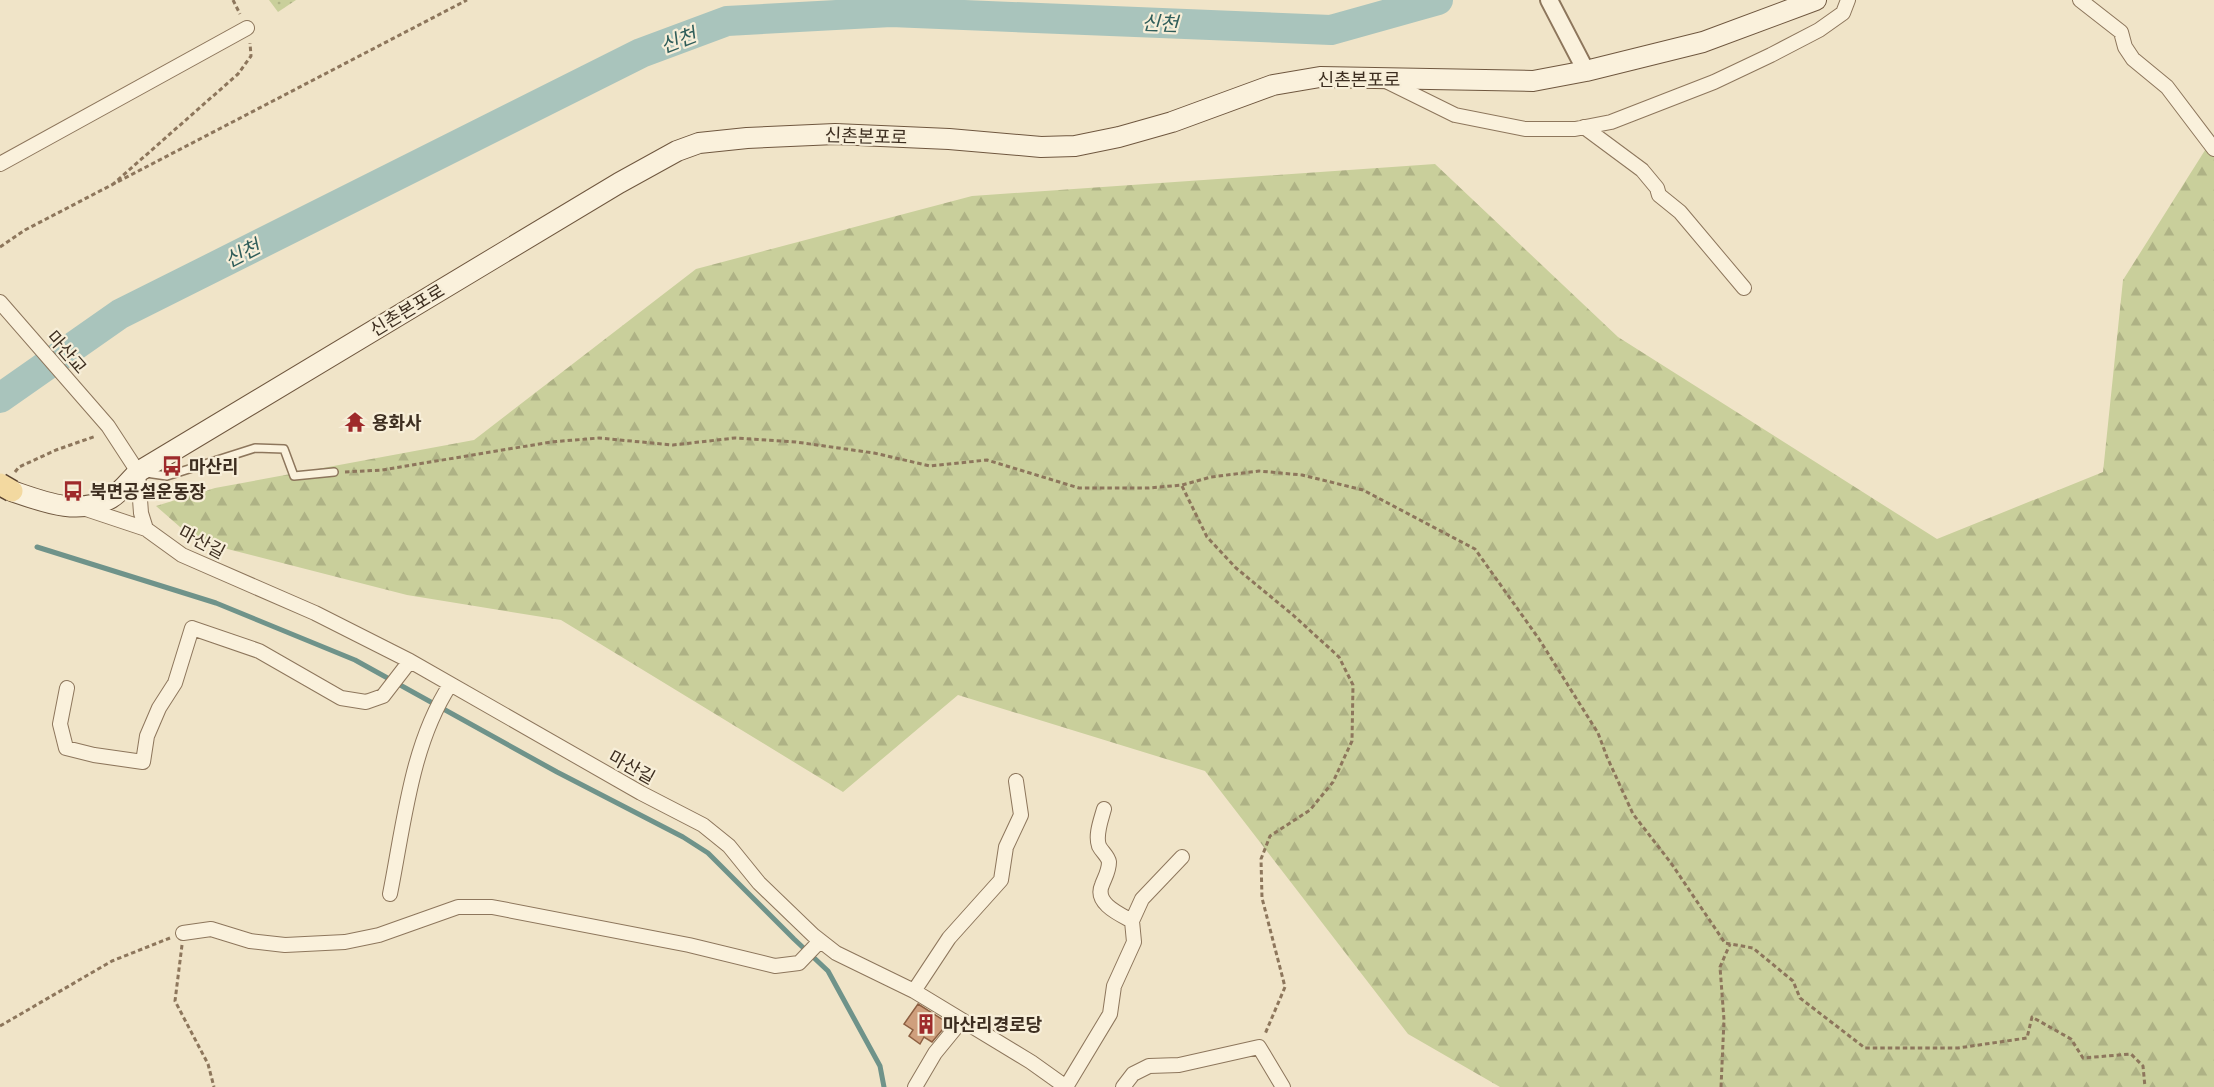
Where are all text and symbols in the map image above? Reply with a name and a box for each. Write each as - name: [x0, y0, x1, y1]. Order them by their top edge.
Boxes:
- water label: 신천: [1141, 9, 1181, 37]
- water label: 신천: [656, 20, 702, 59]
- street label: 신촌본포로: [1318, 68, 1400, 91]
- street label: 신촌본포로: [824, 123, 908, 149]
- water label: 신천: [219, 231, 267, 273]
- street label: 신촌본포로: [366, 279, 448, 341]
- street label: 마산교: [42, 326, 92, 378]
- temple icon: 용화사: [343, 410, 367, 434]
- place label: 용화사: [372, 411, 422, 434]
- bus stop icon: 마산리: [160, 454, 184, 478]
- place label: 마산리: [189, 455, 239, 478]
- bus stop icon: 북면공설운동장: [61, 479, 85, 503]
- place label: 북면공설운동장: [90, 480, 206, 503]
- street label: 마산길: [175, 520, 229, 564]
- street label: 마산길: [605, 745, 659, 789]
- building icon: 마산리경로당: [914, 1012, 938, 1036]
- place label: 마산리경로당: [943, 1013, 1042, 1036]

